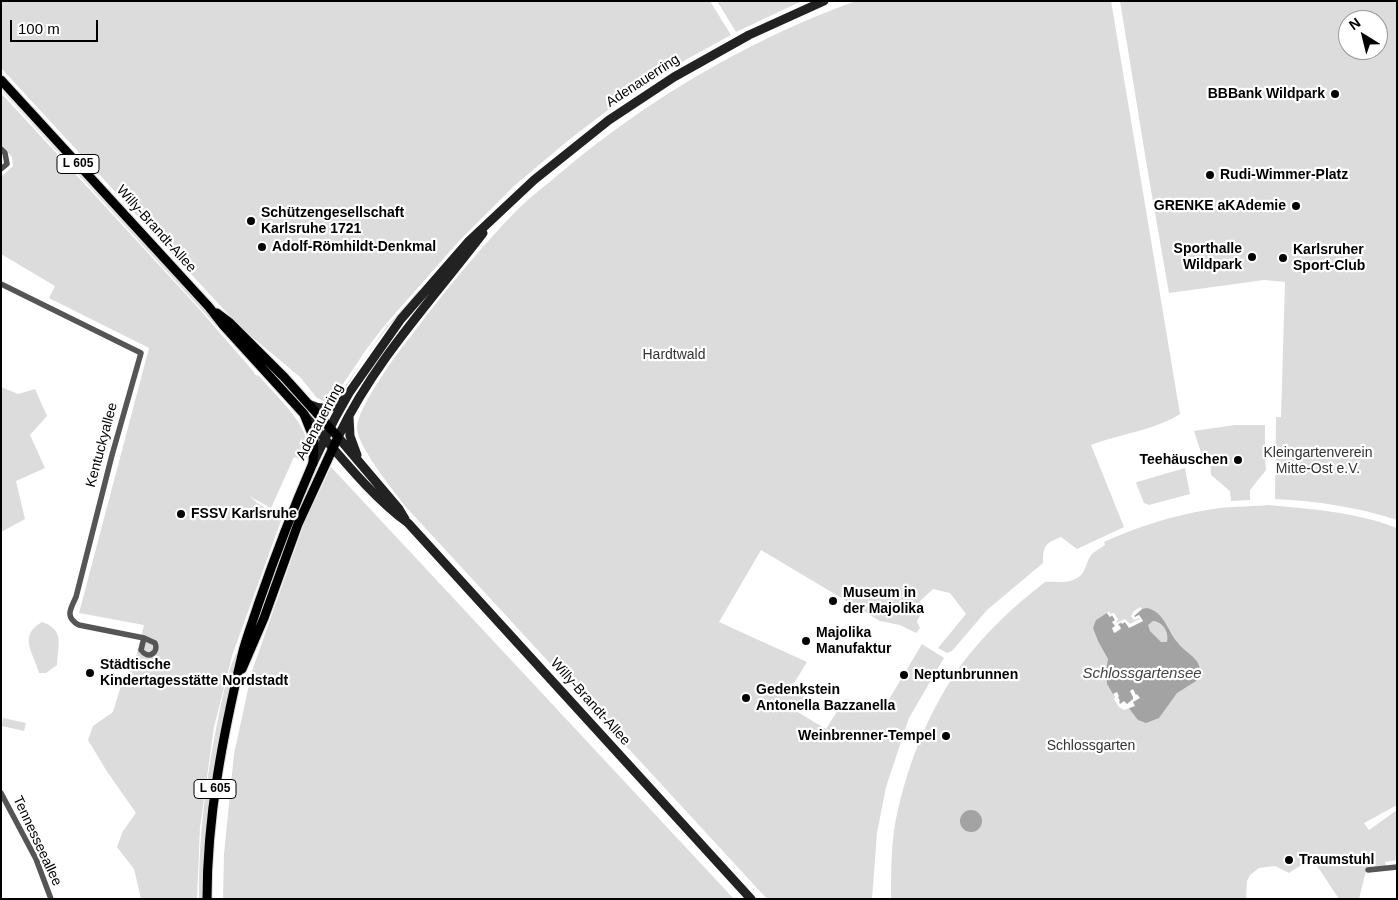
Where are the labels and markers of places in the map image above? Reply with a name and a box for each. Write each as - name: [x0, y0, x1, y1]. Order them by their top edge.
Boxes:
- place label: BBBank Wildpark: [1208, 86, 1325, 102]
- marker: BBBank Wildpark: [1329, 88, 1341, 100]
- place label: Rudi-Wimmer-Platz: [1220, 167, 1348, 183]
- marker: Rudi-Wimmer-Platz: [1204, 169, 1216, 181]
- place label: GRENKE aKAdemie: [1154, 198, 1286, 214]
- marker: GRENKE aKAdemie: [1290, 200, 1302, 212]
- place label: Schützengesellschaft Karlsruhe 1721: [261, 205, 404, 238]
- marker: Schützengesellschaft Karlsruhe 1721: [245, 215, 257, 227]
- place label: Adolf-Römhildt-Denkmal: [272, 239, 436, 255]
- marker: Adolf-Römhildt-Denkmal: [256, 241, 268, 253]
- place label: Sporthalle Wildpark: [1174, 241, 1242, 274]
- place label: Karlsruher Sport-Club: [1293, 242, 1365, 274]
- marker: Sporthalle Wildpark: [1246, 251, 1258, 263]
- marker: Karlsruher Sport-Club: [1277, 252, 1289, 264]
- place label: Teehäuschen: [1140, 452, 1228, 468]
- marker: Teehäuschen: [1232, 454, 1244, 466]
- place label: FSSV Karlsruhe: [191, 506, 297, 522]
- marker: FSSV Karlsruhe: [175, 508, 187, 520]
- place label: Museum in der Majolika: [843, 585, 924, 618]
- marker: Museum in der Majolika: [827, 595, 839, 607]
- place label: Majolika Manufaktur: [816, 625, 891, 658]
- marker: Majolika Manufaktur: [800, 635, 812, 647]
- place label: Städtische Kindertagesstätte Nordstadt: [100, 657, 288, 690]
- marker: Städtische Kindertagesstätte Nordstadt: [84, 667, 96, 679]
- place label: Neptunbrunnen: [914, 667, 1018, 683]
- marker: Neptunbrunnen: [898, 669, 910, 681]
- place label: Gedenkstein Antonella Bazzanella: [756, 682, 895, 714]
- marker: Gedenkstein Antonella Bazzanella: [740, 692, 752, 704]
- place label: Weinbrenner-Tempel: [798, 728, 936, 744]
- marker: Weinbrenner-Tempel: [940, 730, 952, 742]
- place label: Traumstuhl: [1299, 852, 1374, 868]
- marker: Traumstuhl: [1283, 854, 1295, 866]

